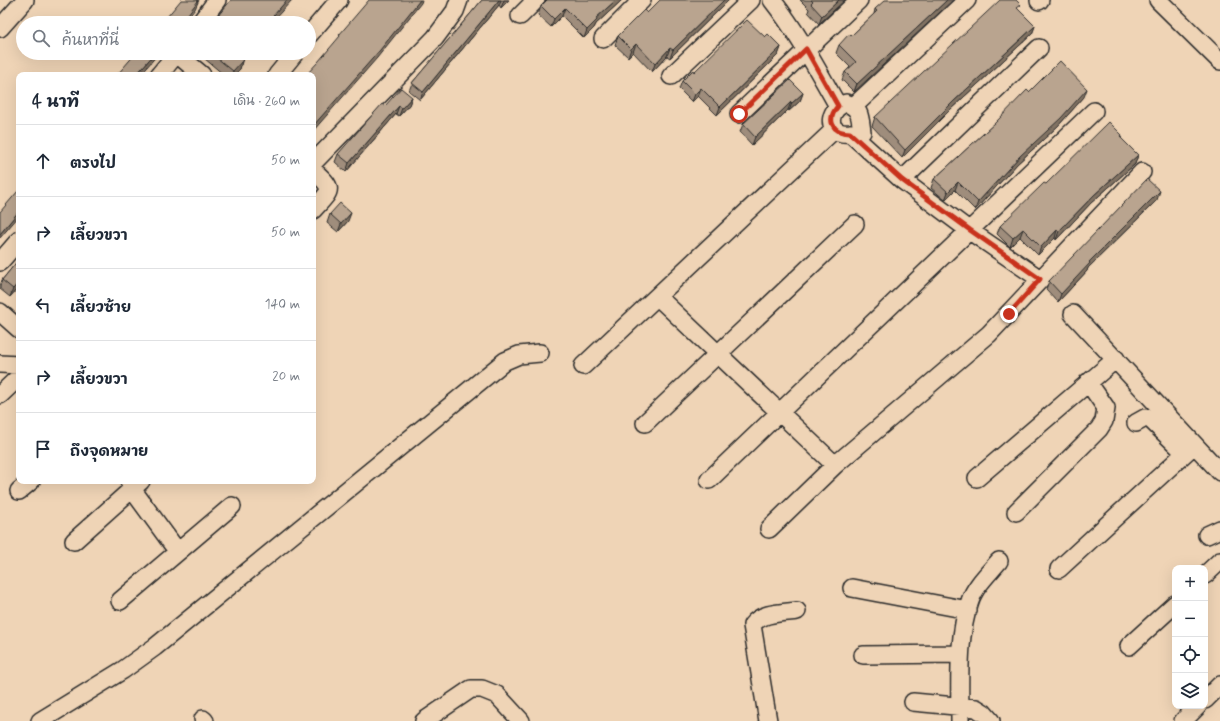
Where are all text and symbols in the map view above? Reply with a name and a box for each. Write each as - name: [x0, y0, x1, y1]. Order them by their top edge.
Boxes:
- search box: [16, 16, 316, 60]
- icon: search: [30, 27, 52, 49]
- text: ค้นหาที่นี่: [62, 31, 119, 51]
- text: 4 นาที: [32, 91, 79, 113]
- text: เดิน · 260 m: [233, 93, 300, 110]
- route start: [730, 105, 748, 123]
- icon: ahead: [32, 150, 54, 172]
- text: 50 m: [271, 152, 300, 169]
- text: ตรงไป: [70, 154, 116, 174]
- icon: right: [32, 222, 54, 244]
- text: 50 m: [271, 224, 300, 241]
- text: เลี้ยวขวา: [70, 226, 128, 246]
- icon: left: [32, 294, 54, 316]
- text: 140 m: [265, 296, 300, 313]
- text: เลี้ยวซ้าย: [70, 298, 131, 318]
- route end: [1000, 305, 1018, 323]
- icon: right: [32, 366, 54, 388]
- text: 20 m: [272, 368, 300, 385]
- text: เลี้ยวขวา: [70, 370, 128, 390]
- icon: arrive: [32, 438, 54, 460]
- text: ถึงจุดหมาย: [70, 442, 148, 462]
- map controls: [1172, 565, 1208, 709]
- button: +: [1172, 565, 1208, 601]
- button: −: [1172, 601, 1208, 637]
- button: locate: [1172, 637, 1208, 673]
- button: layers: [1172, 673, 1208, 709]

